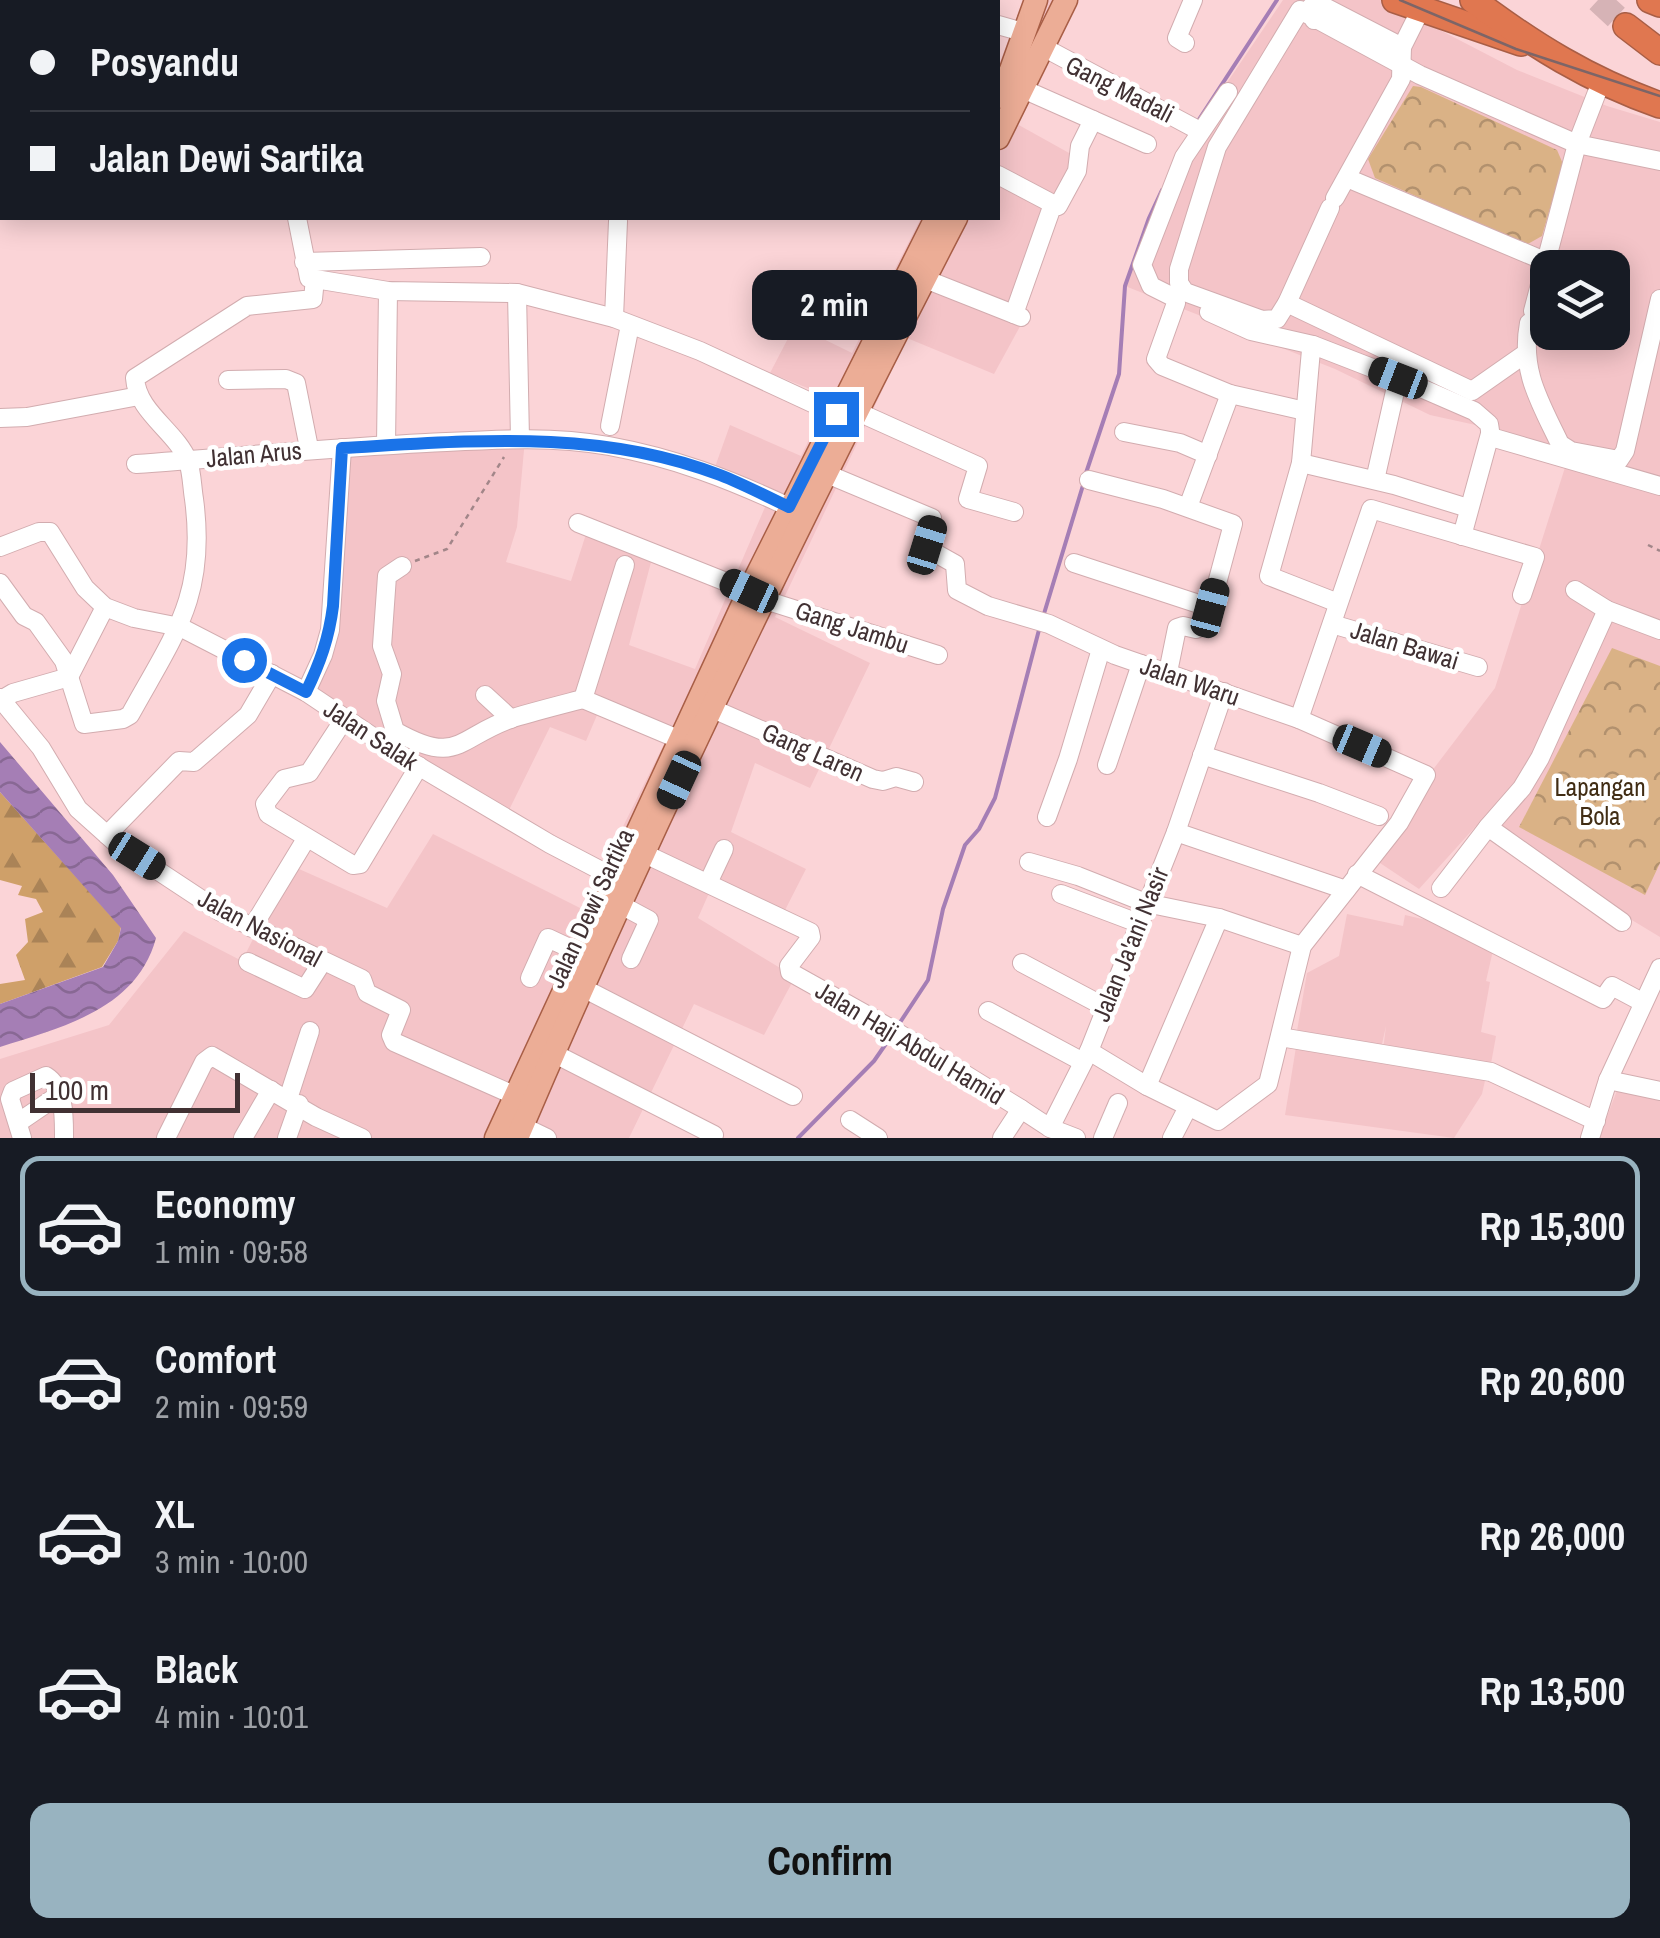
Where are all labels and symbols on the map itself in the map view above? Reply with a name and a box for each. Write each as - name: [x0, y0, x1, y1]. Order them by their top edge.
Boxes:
- street label: Gang Madali: [1060, 47, 1180, 131]
- callout: 2 min: [754, 269, 918, 339]
- car: [1365, 353, 1431, 403]
- route end: [814, 392, 859, 437]
- street label: Jalan Arus: [205, 433, 303, 475]
- car: [904, 512, 950, 578]
- car: [715, 565, 783, 617]
- car: [1188, 575, 1232, 641]
- street label: Gang Jambu: [791, 593, 913, 661]
- street label: Jalan Bawai: [1347, 612, 1463, 678]
- route start: [222, 638, 267, 683]
- street label: Jalan Waru: [1136, 648, 1244, 714]
- street label: Jalan Salak: [317, 692, 425, 779]
- street label: Gang Laren: [757, 714, 869, 790]
- car: [1329, 720, 1395, 772]
- car: [653, 746, 705, 814]
- park label: Lapangan Bola: [1554, 770, 1646, 833]
- street label: Jalan Dewi Sartika: [538, 822, 642, 993]
- car: [104, 827, 170, 885]
- street label: Jalan Ja'ani Nasir: [1084, 862, 1176, 1026]
- street label: Jalan Nasional: [192, 881, 328, 975]
- street label: Jalan Haji Abdul Hamid: [809, 973, 1011, 1113]
- scale bar: [30, 1068, 240, 1112]

